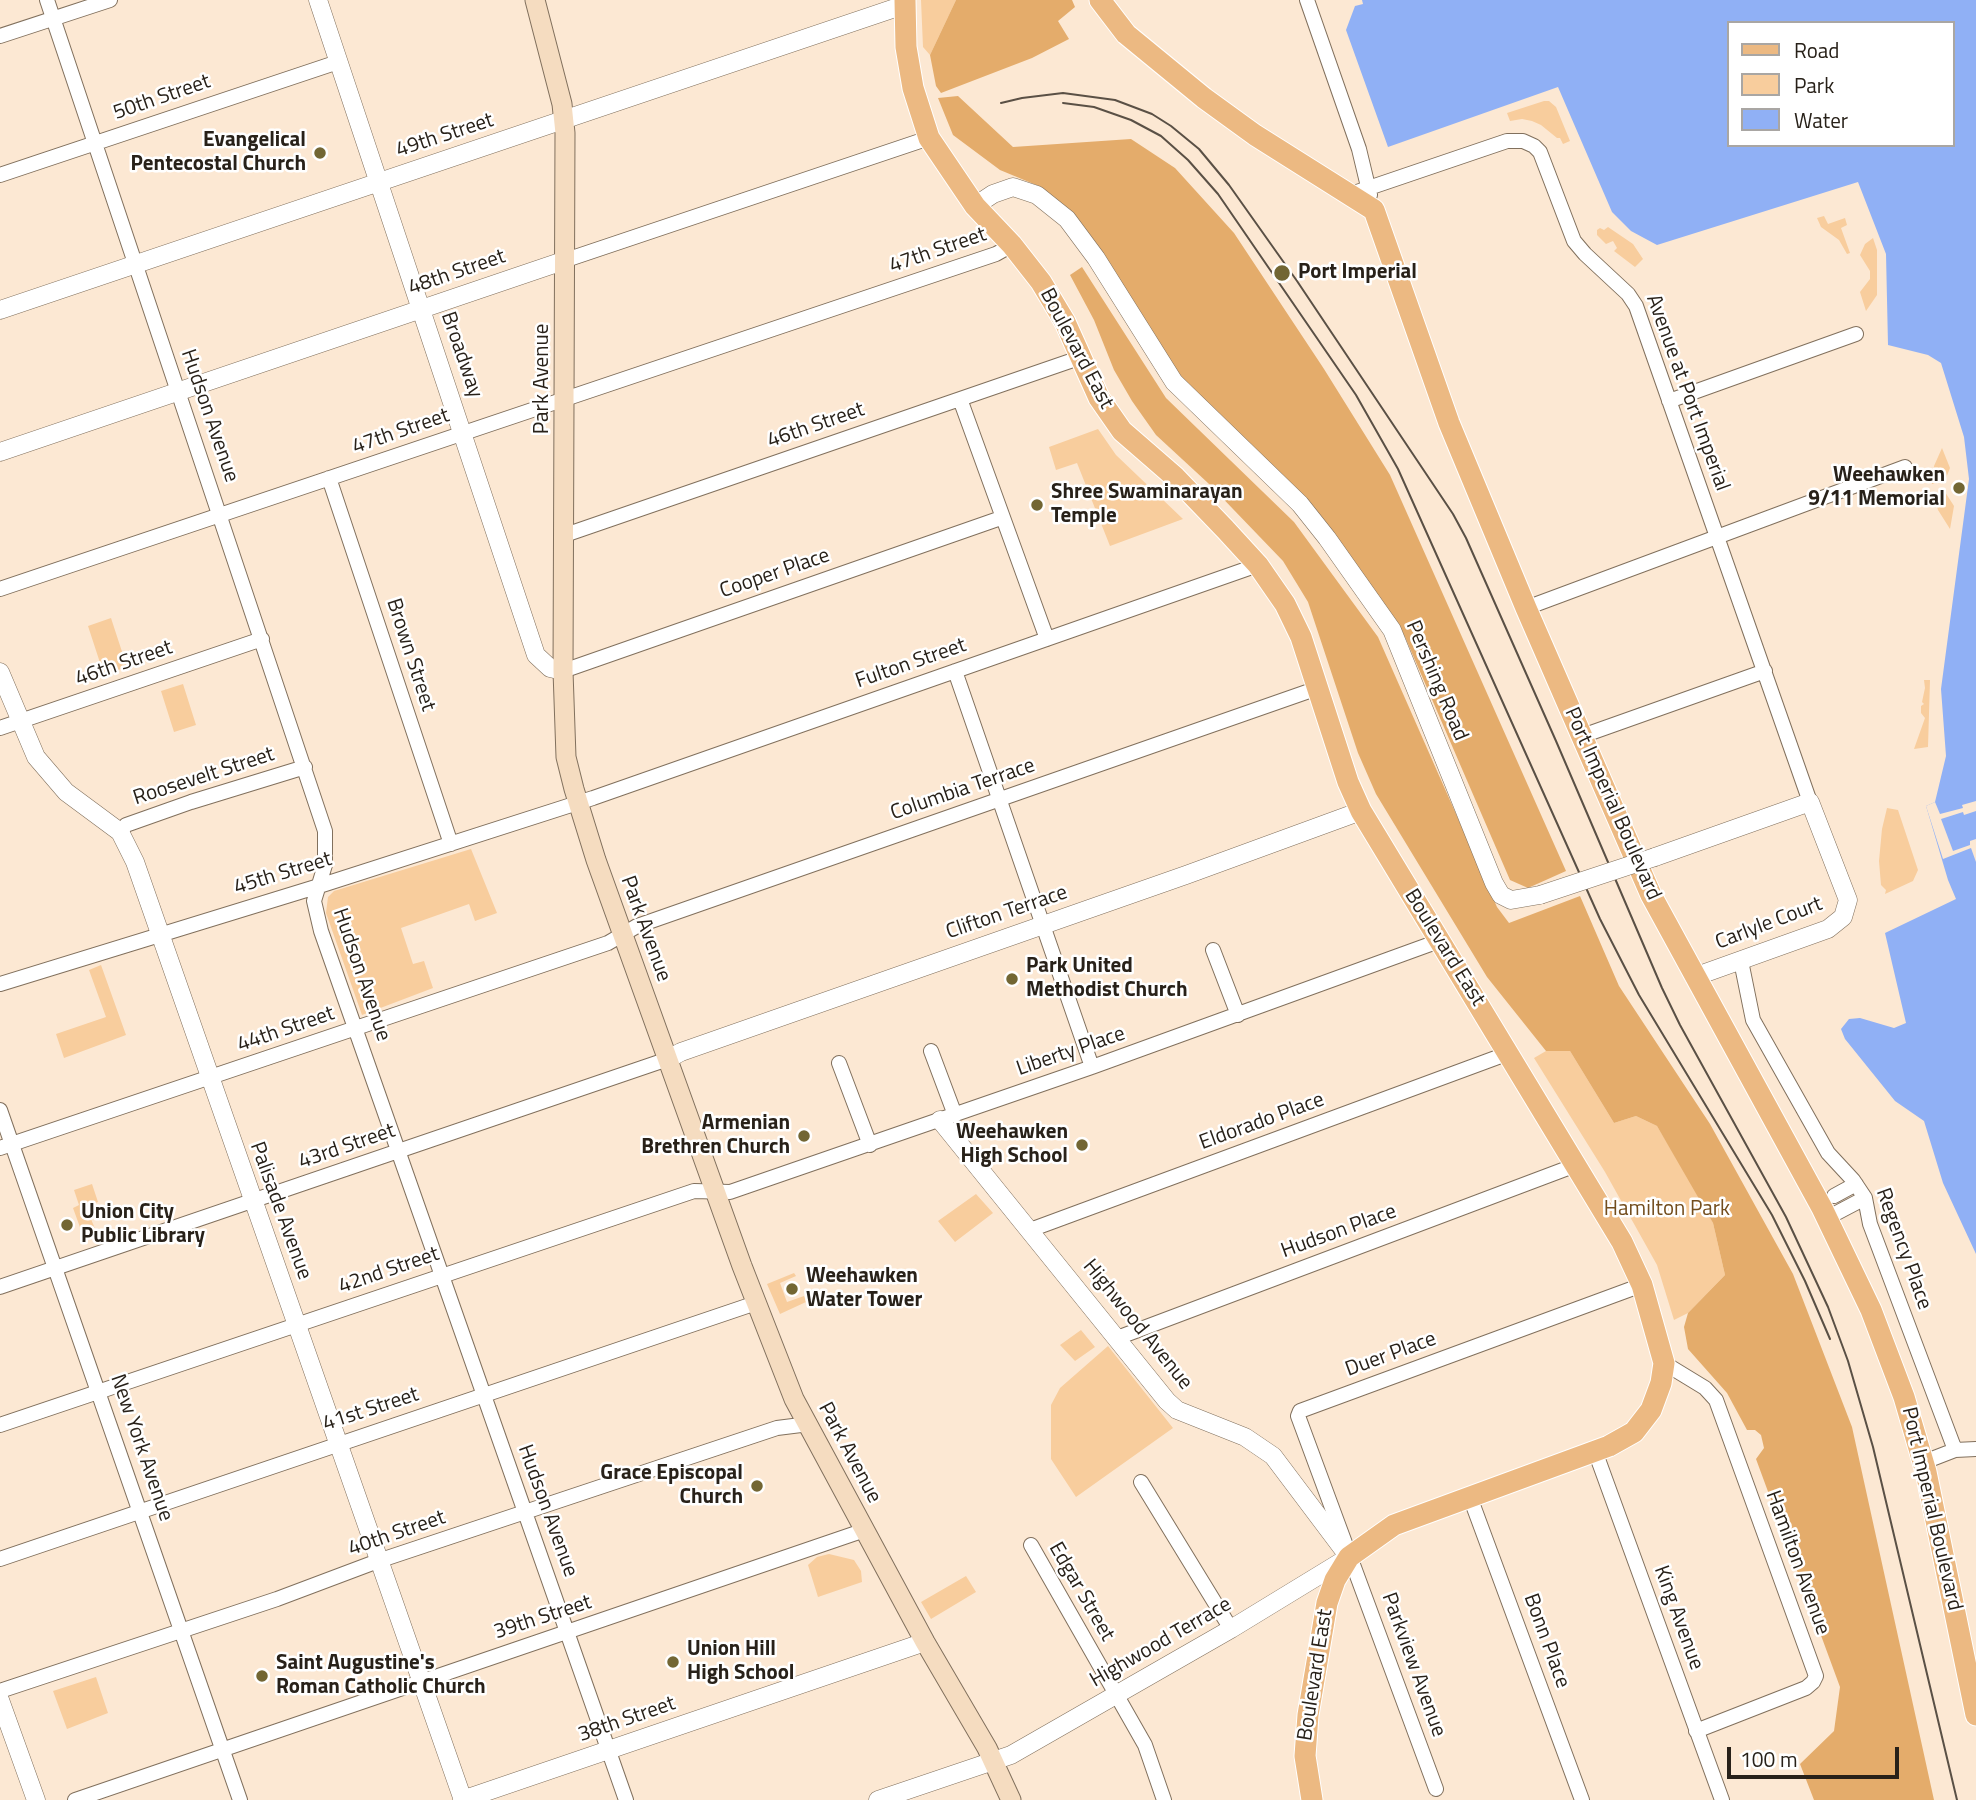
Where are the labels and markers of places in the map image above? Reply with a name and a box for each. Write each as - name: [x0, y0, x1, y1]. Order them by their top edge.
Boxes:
- place label: Evangelical Pentecostal Church: [131, 128, 306, 178]
- marker: Evangelical Pentecostal Church: [312, 145, 328, 161]
- place label: Port Imperial: [1298, 260, 1417, 286]
- marker: Port Imperial: [1272, 263, 1292, 283]
- place label: Weehawken 9/11 Memorial: [1808, 463, 1945, 513]
- place label: Shree Swaminarayan Temple: [1051, 480, 1243, 530]
- marker: Weehawken 9/11 Memorial: [1951, 480, 1967, 496]
- marker: Shree Swaminarayan Temple: [1029, 497, 1045, 513]
- place label: Park United Methodist Church: [1026, 954, 1188, 1004]
- marker: Park United Methodist Church: [1004, 971, 1020, 987]
- place label: Armenian Brethren Church: [641, 1111, 790, 1161]
- place label: Weehawken High School: [956, 1120, 1068, 1170]
- marker: Armenian Brethren Church: [796, 1128, 812, 1144]
- marker: Weehawken High School: [1074, 1137, 1090, 1153]
- place label: Union City Public Library: [81, 1200, 205, 1250]
- marker: Union City Public Library: [59, 1217, 75, 1233]
- place label: Weehawken Water Tower: [806, 1264, 922, 1314]
- marker: Weehawken Water Tower: [784, 1281, 800, 1297]
- place label: Grace Episcopal Church: [600, 1461, 743, 1511]
- marker: Grace Episcopal Church: [749, 1478, 765, 1494]
- place label: Union Hill High School: [687, 1637, 794, 1687]
- place label: Saint Augustine's Roman Catholic Church: [276, 1651, 486, 1701]
- marker: Union Hill High School: [665, 1654, 681, 1670]
- marker: Saint Augustine's Roman Catholic Church: [254, 1668, 270, 1684]

